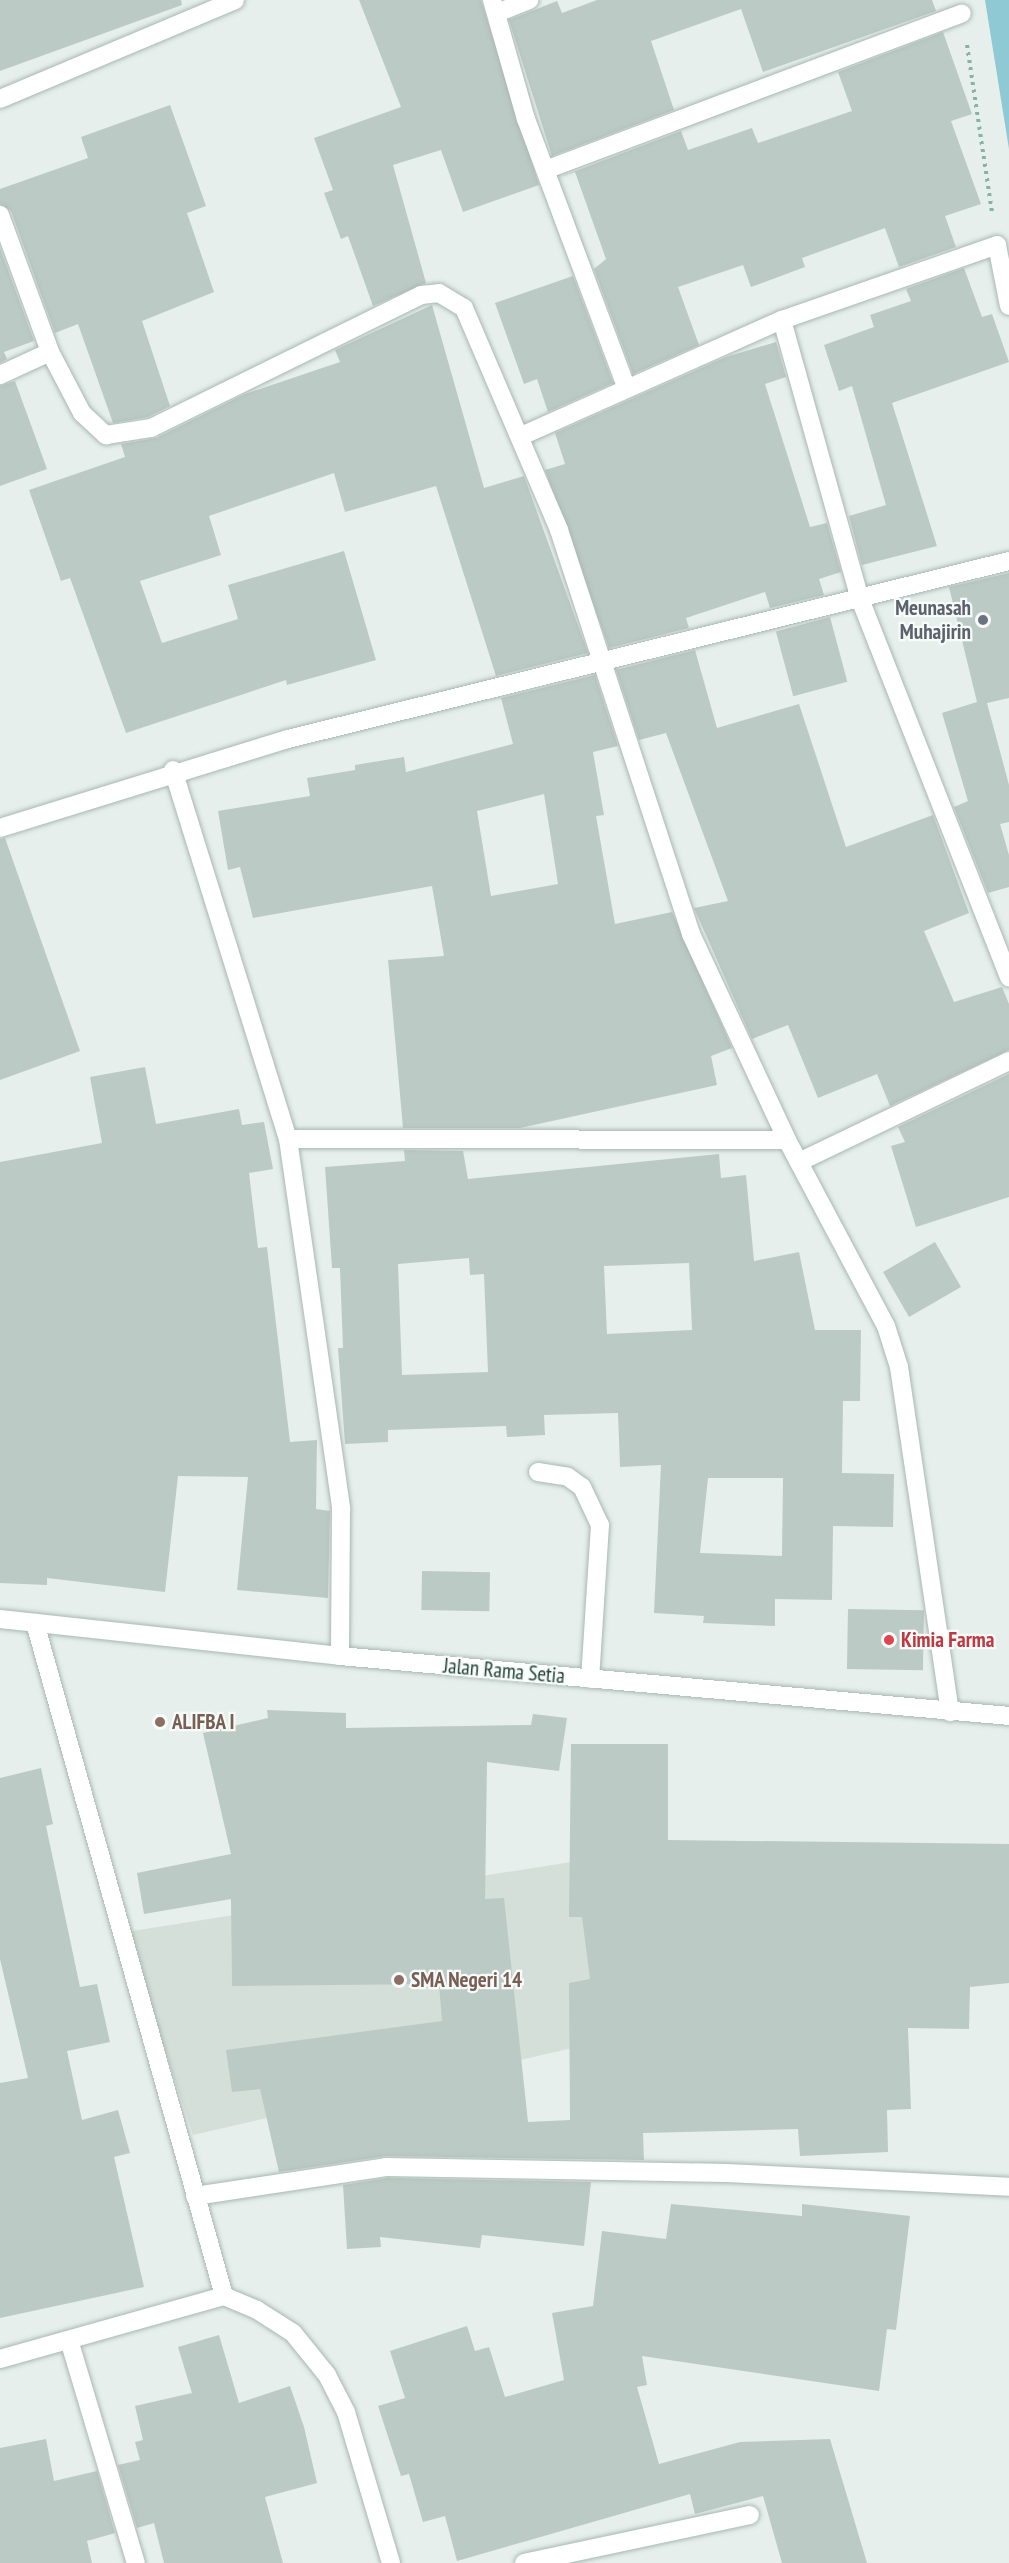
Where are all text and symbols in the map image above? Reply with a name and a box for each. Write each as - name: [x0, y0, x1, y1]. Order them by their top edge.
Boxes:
- place label: Meunasah Muhajirin: [895, 595, 971, 645]
- marker: Meunasah Muhajirin: [976, 613, 990, 627]
- place label: Kimia Farma: [901, 1627, 994, 1653]
- marker: Kimia Farma: [882, 1633, 896, 1647]
- street label: Jalan Rama Setia: [442, 1653, 566, 1689]
- place label: ALIFBA I: [172, 1709, 235, 1735]
- marker: ALIFBA I: [153, 1715, 167, 1729]
- place label: SMA Negeri 14: [411, 1967, 523, 1993]
- marker: SMA Negeri 14: [392, 1973, 406, 1987]

